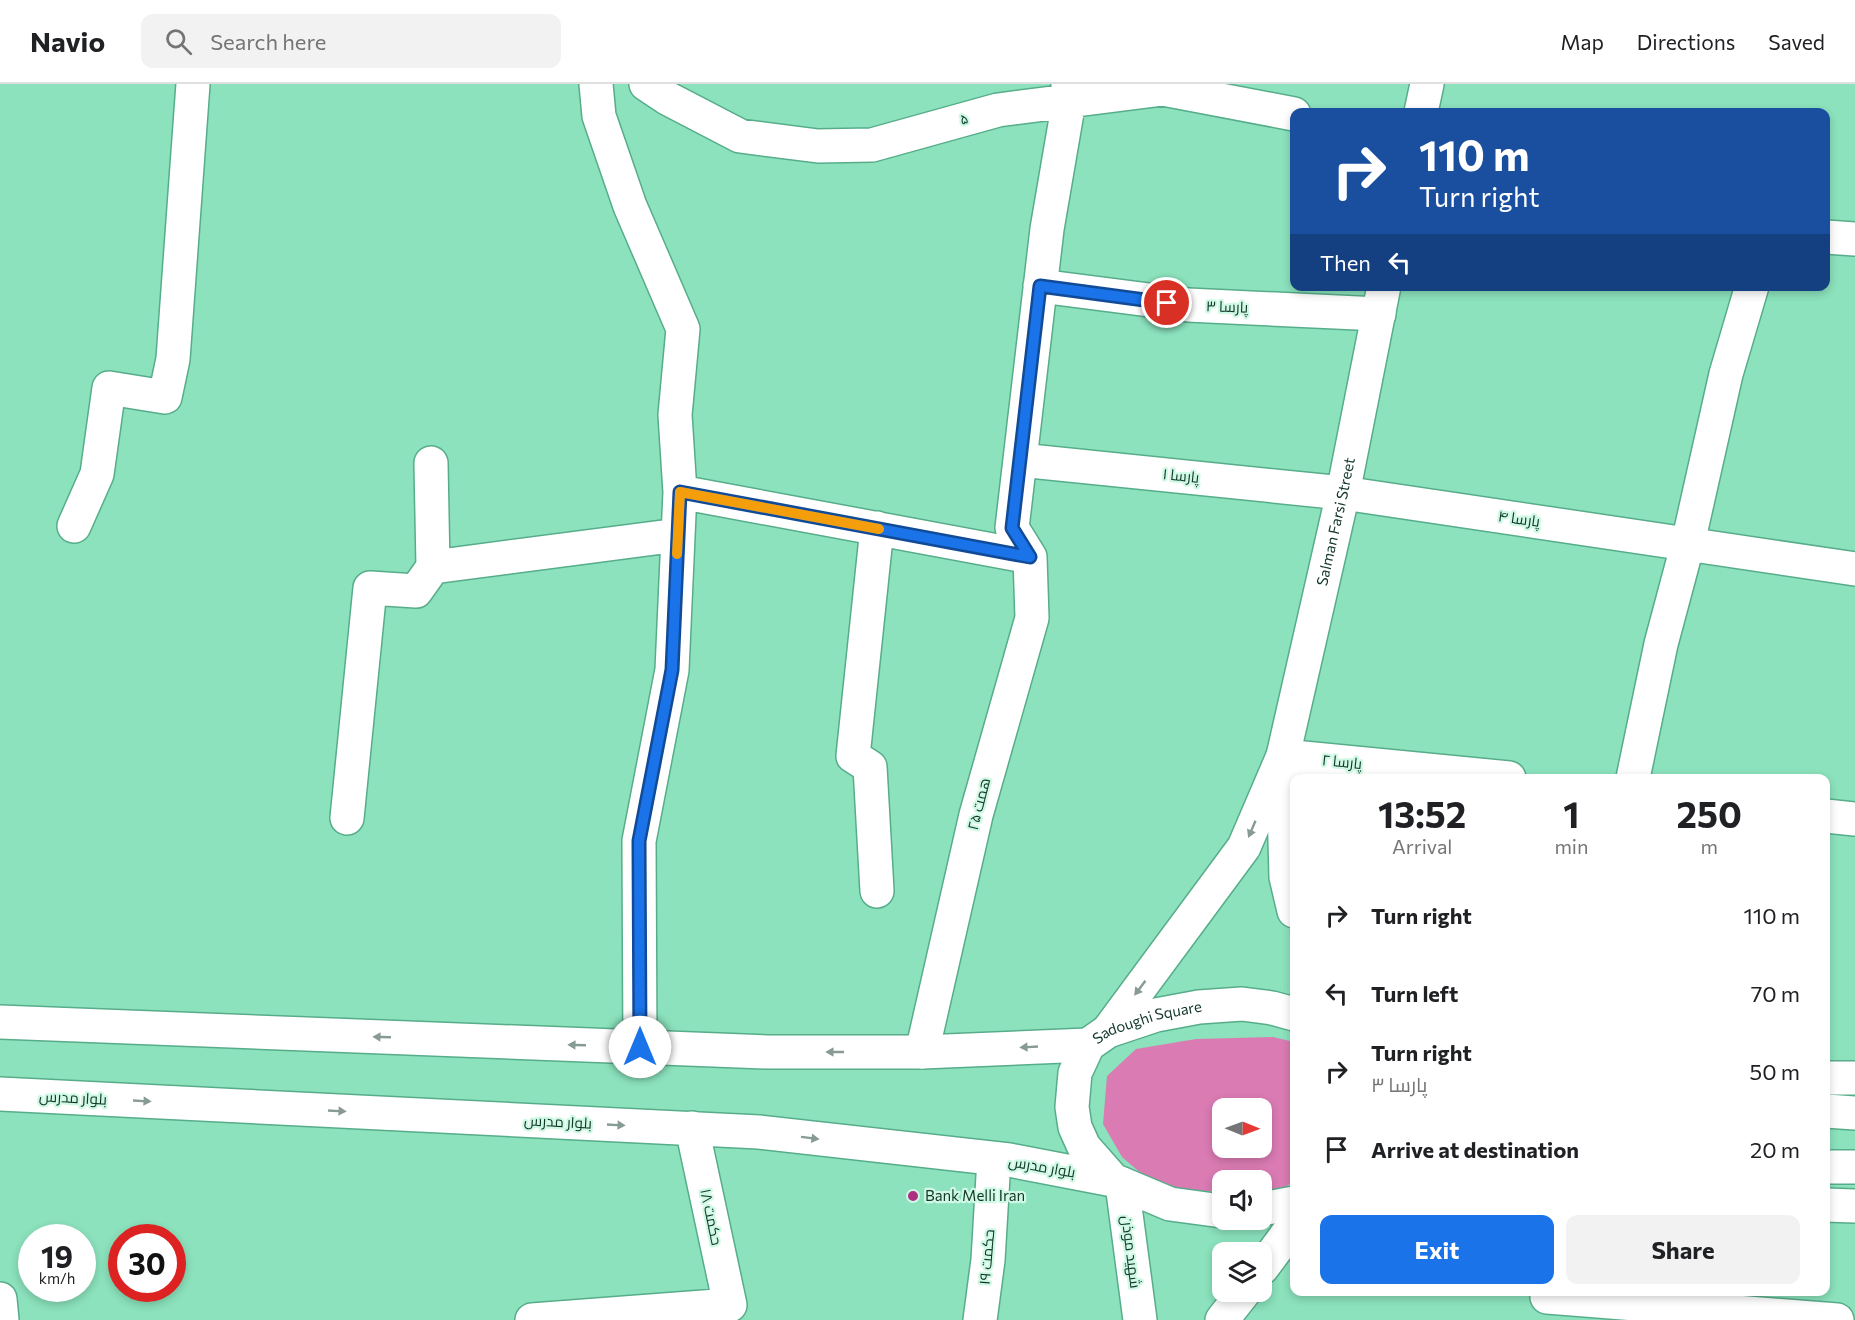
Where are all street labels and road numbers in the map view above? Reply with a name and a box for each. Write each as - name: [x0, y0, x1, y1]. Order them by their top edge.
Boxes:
- street label: ۵: [957, 108, 970, 128]
- street label: پارسا ۳: [1206, 296, 1248, 318]
- street label: Salman Farsi Street: [1312, 456, 1358, 587]
- street label: پارسا ۱: [1162, 464, 1200, 488]
- street label: پارسا ۴: [1497, 506, 1541, 532]
- street label: پارسا ۲: [1321, 750, 1363, 774]
- street label: همت ۲۵: [963, 776, 993, 832]
- street label: Sadoughi Square: [1089, 997, 1203, 1047]
- street label: بلوار مدرس: [39, 1086, 107, 1110]
- street label: بلوار مدرس: [524, 1110, 592, 1134]
- street label: بلوار مدرس: [1007, 1151, 1077, 1183]
- street label: حکمت ۱۸: [697, 1187, 727, 1247]
- street label: شهید موذن: [1117, 1214, 1145, 1290]
- street label: حکمت ۱۹: [975, 1228, 997, 1286]

